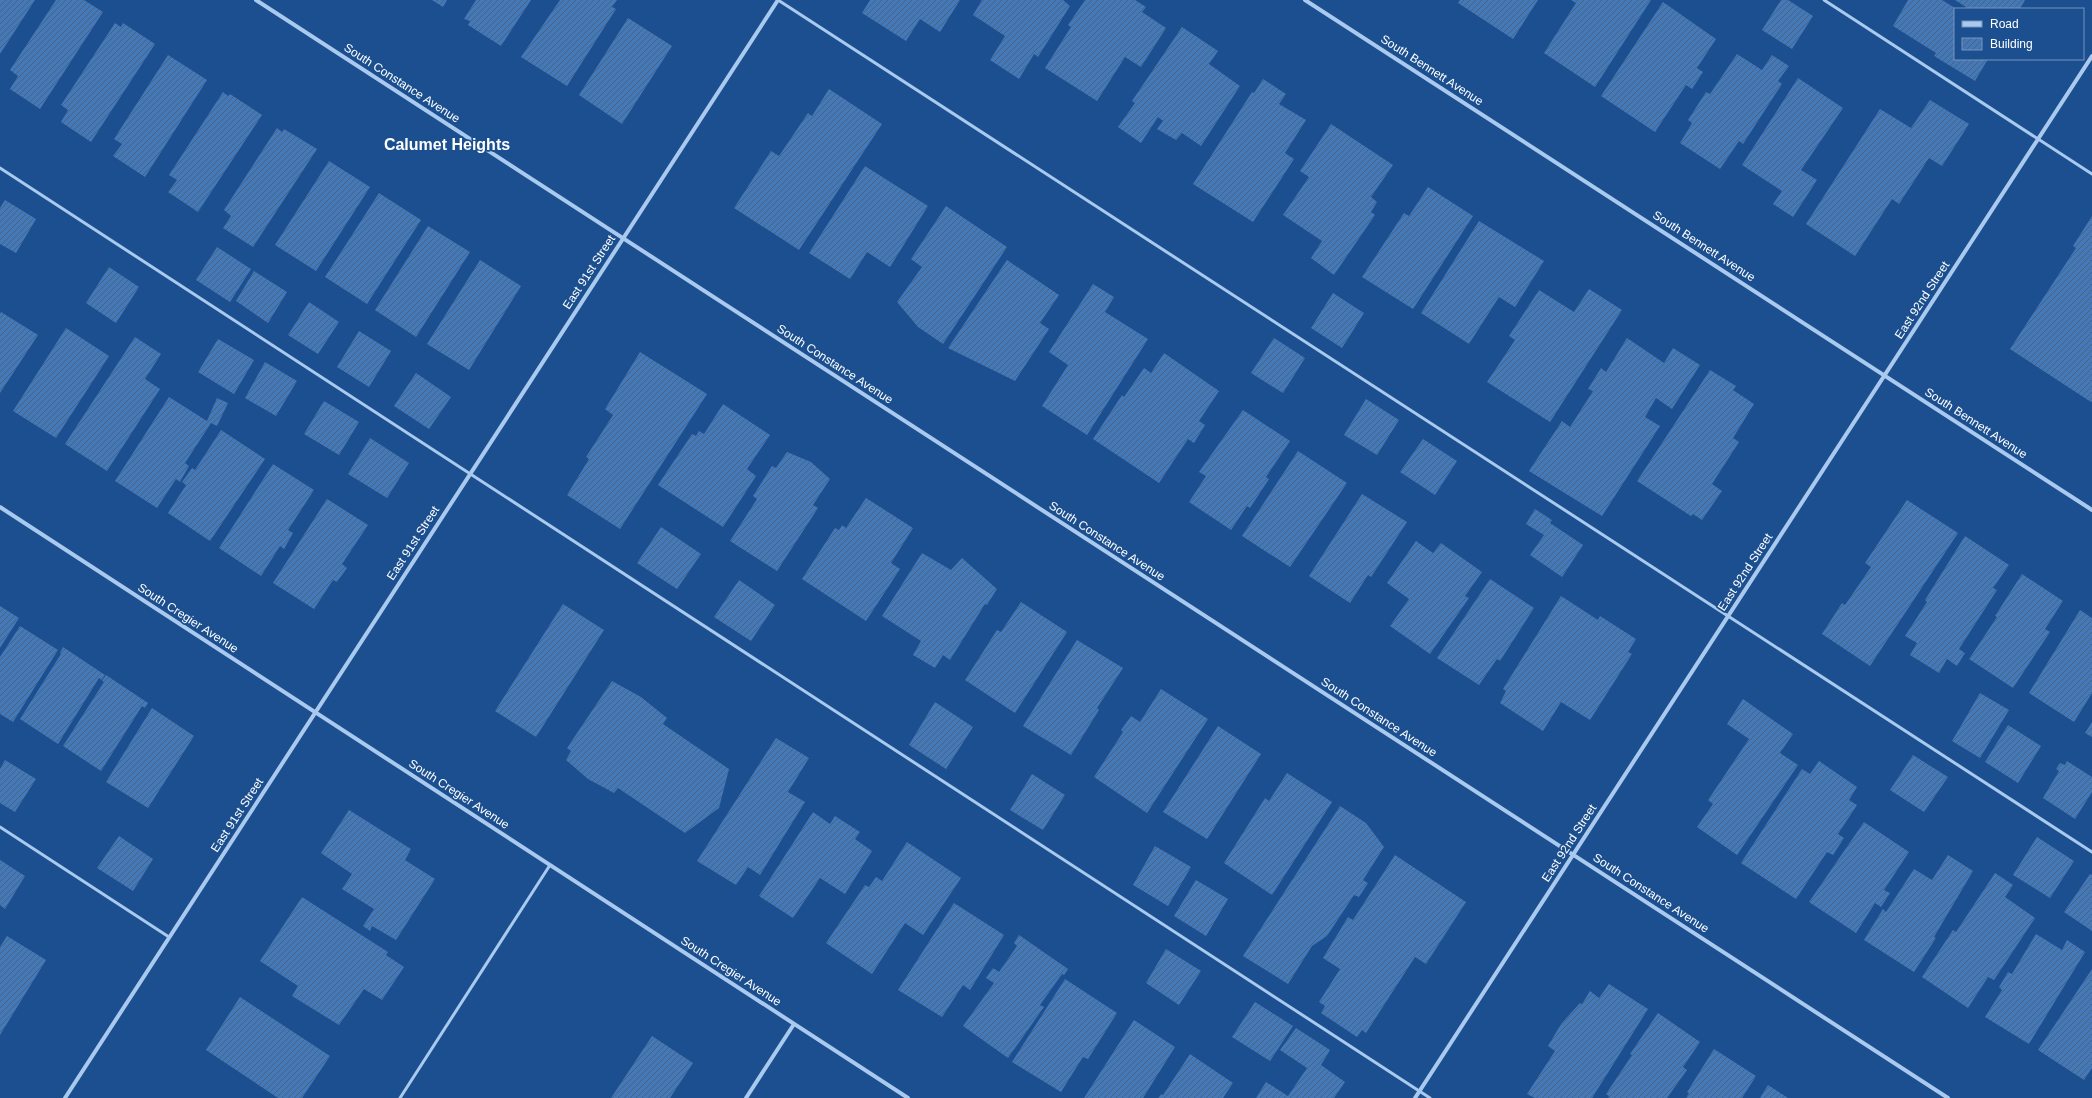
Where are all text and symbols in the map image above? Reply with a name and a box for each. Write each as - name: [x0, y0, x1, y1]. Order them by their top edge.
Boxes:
- legend: [1954, 8, 2084, 60]
- text: Road: [1990, 17, 2019, 31]
- street label: South Bennett Avenue: [1378, 32, 1486, 109]
- text: Building: [1990, 37, 2033, 51]
- street label: South Constance Avenue: [341, 40, 463, 126]
- district label: Calumet Heights: [384, 136, 510, 153]
- street label: South Bennett Avenue: [1650, 208, 1758, 285]
- street label: East 91st Street: [560, 232, 618, 312]
- street label: East 92nd Street: [1892, 258, 1953, 341]
- street label: South Constance Avenue: [774, 321, 896, 407]
- street label: South Bennett Avenue: [1922, 385, 2030, 462]
- street label: South Constance Avenue: [1046, 498, 1168, 584]
- street label: East 91st Street: [384, 503, 442, 583]
- street label: East 92nd Street: [1715, 530, 1776, 613]
- street label: South Cregier Avenue: [135, 580, 241, 656]
- street label: South Constance Avenue: [1318, 674, 1440, 760]
- street label: South Cregier Avenue: [406, 756, 512, 832]
- street label: East 91st Street: [208, 775, 266, 855]
- street label: East 92nd Street: [1539, 801, 1600, 884]
- street label: South Constance Avenue: [1590, 850, 1712, 936]
- street label: South Cregier Avenue: [678, 933, 784, 1009]

